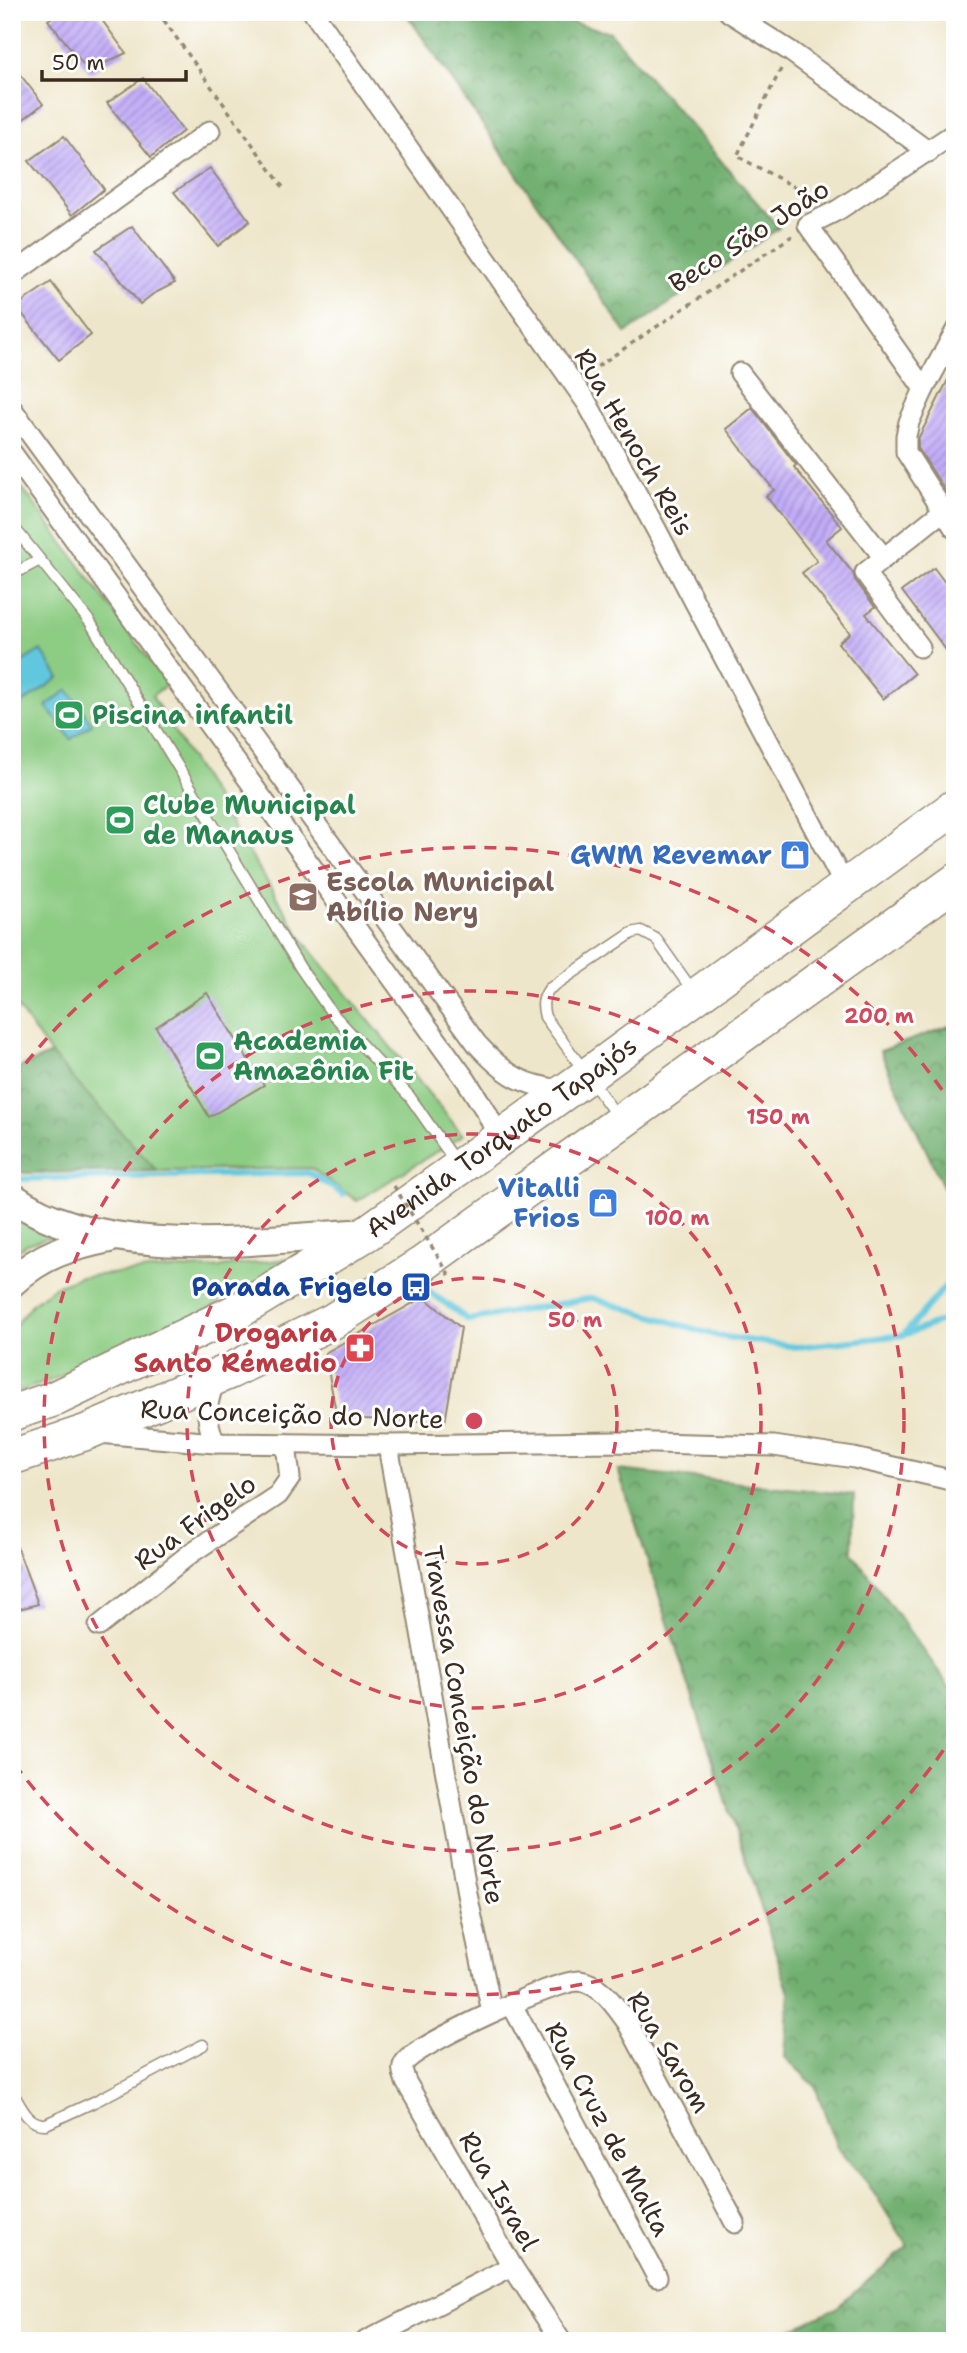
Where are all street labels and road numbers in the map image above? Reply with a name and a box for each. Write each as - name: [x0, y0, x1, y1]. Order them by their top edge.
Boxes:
- street label: Beco São João: [662, 171, 836, 300]
- street label: Rua Henoch Reis: [567, 342, 702, 542]
- street label: Avenida Torquato Tapajós: [358, 1027, 644, 1246]
- street label: Rua Conceição do Norte: [140, 1391, 444, 1436]
- street label: Rua Frigelo: [127, 1466, 263, 1578]
- street label: Travessa Conceição do Norte: [416, 1543, 513, 1907]
- street label: Rua Sarom: [619, 1984, 719, 2119]
- street label: Rua Cruz de Malta: [537, 2016, 680, 2242]
- street label: Rua Israel: [451, 2125, 548, 2257]

